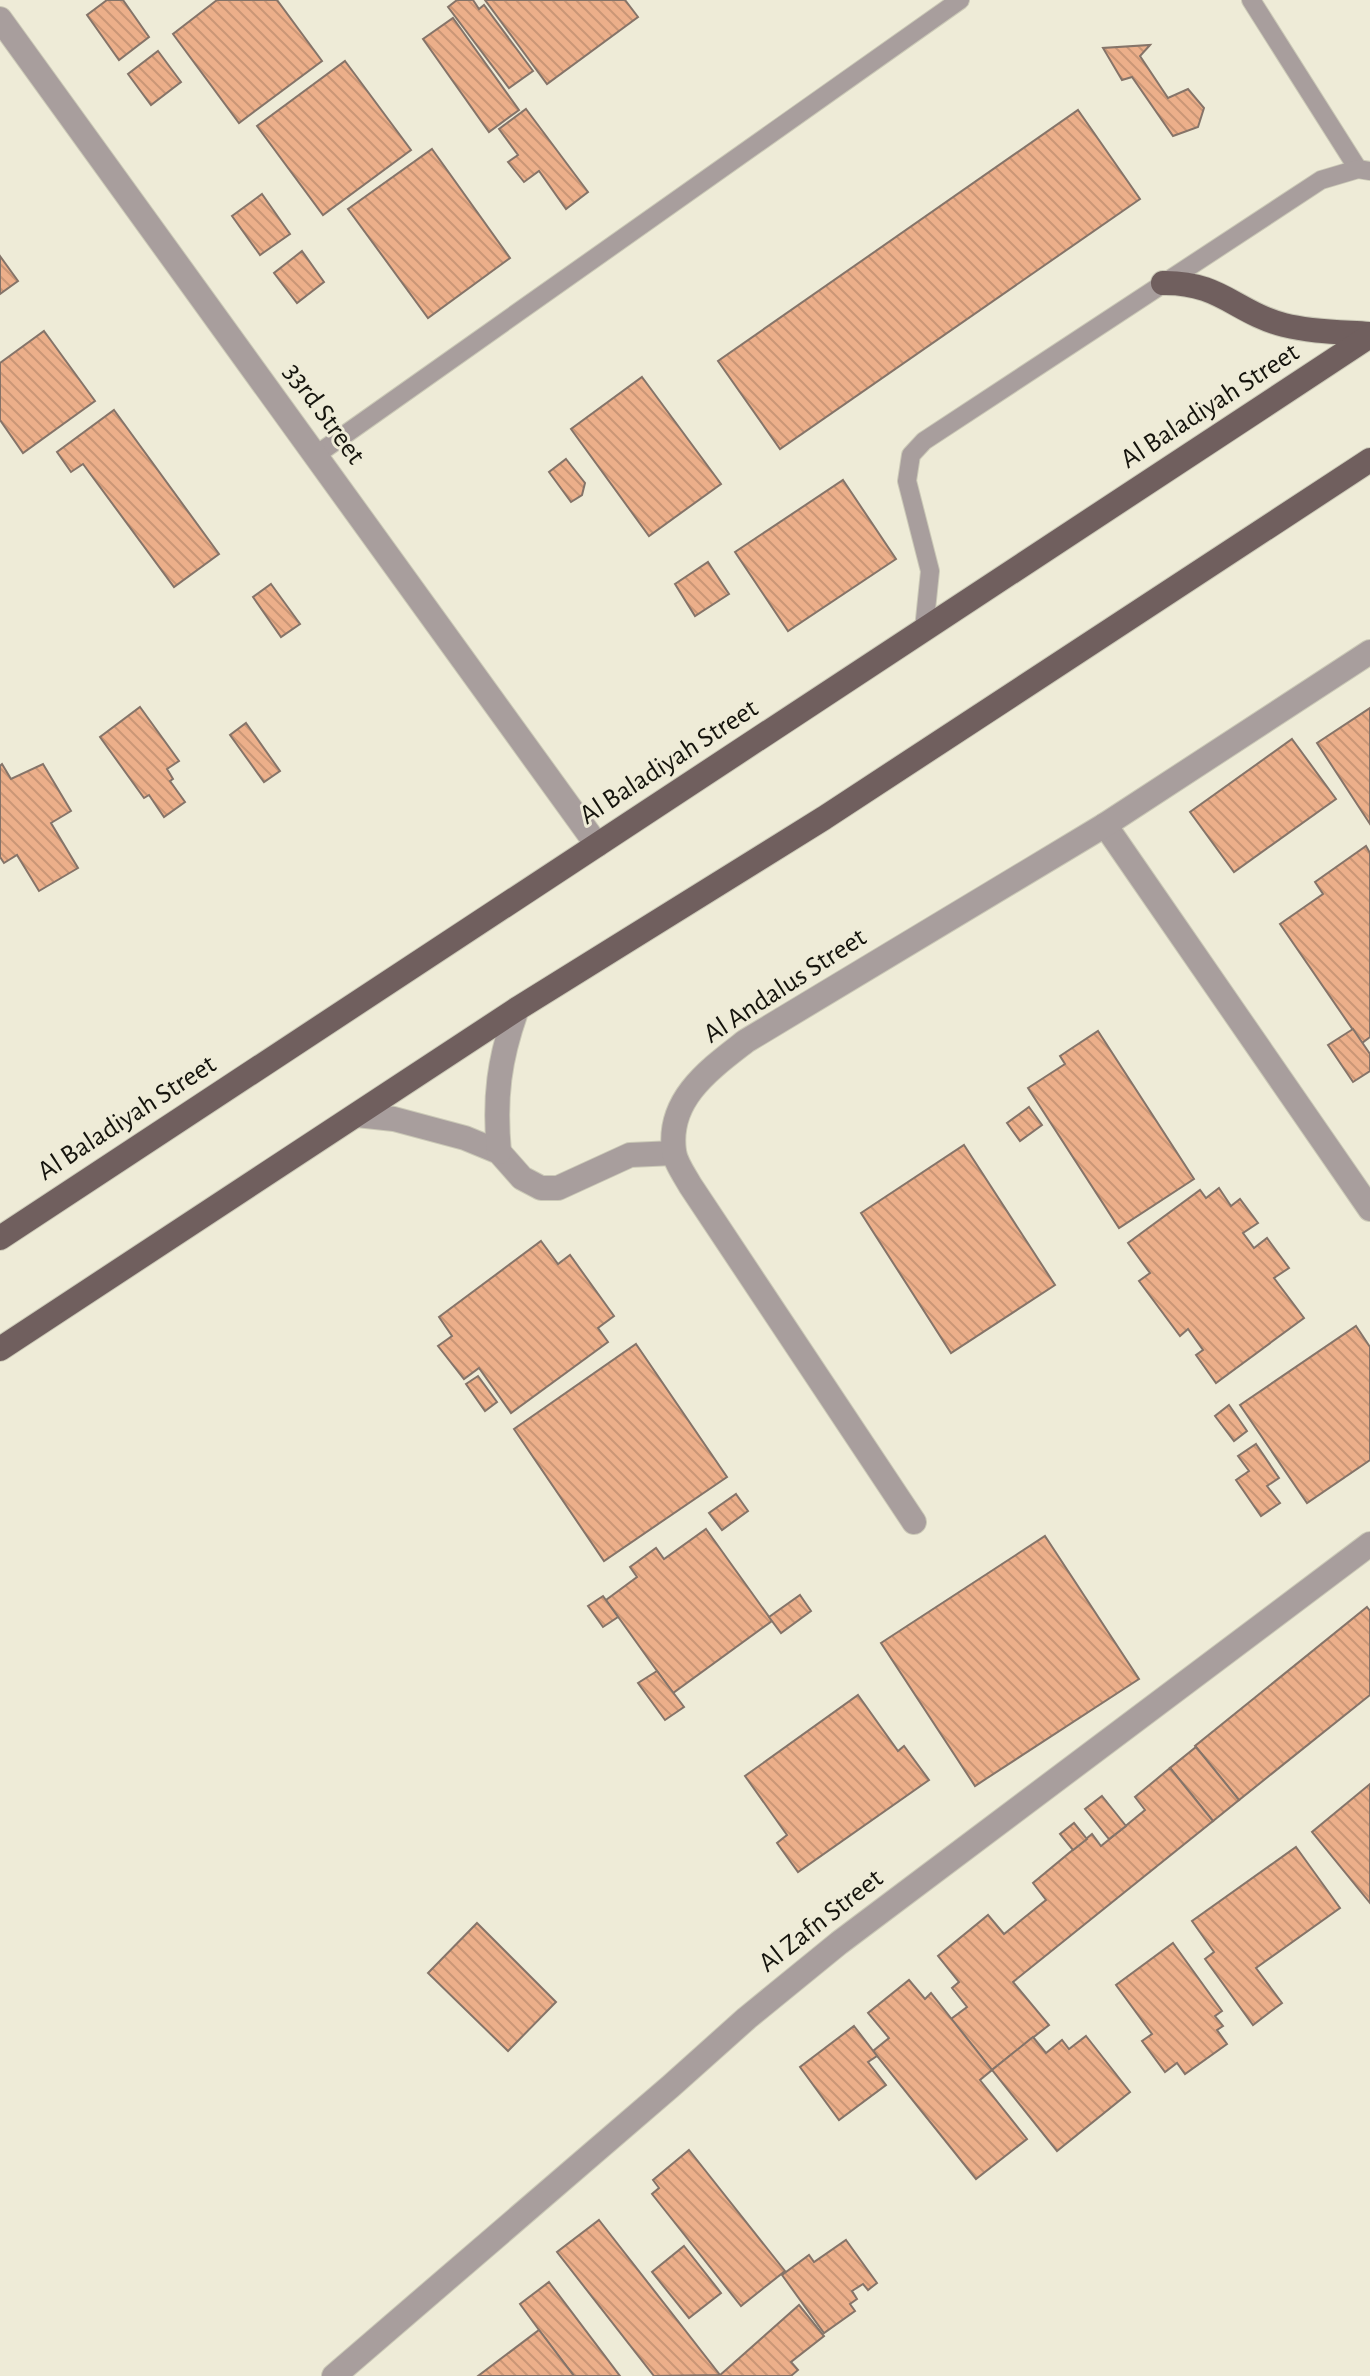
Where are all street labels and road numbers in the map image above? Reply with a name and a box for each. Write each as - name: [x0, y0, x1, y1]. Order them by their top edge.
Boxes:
- street label: Al Baladiyah Street: [1116, 338, 1304, 474]
- street label: 33rd Street: [278, 358, 370, 470]
- street label: Al Baladiyah Street: [575, 694, 763, 830]
- street label: Al Andalus Street: [699, 923, 871, 1049]
- street label: Al Baladiyah Street: [33, 1050, 221, 1186]
- street label: Al Zafn Street: [754, 1864, 888, 1978]

